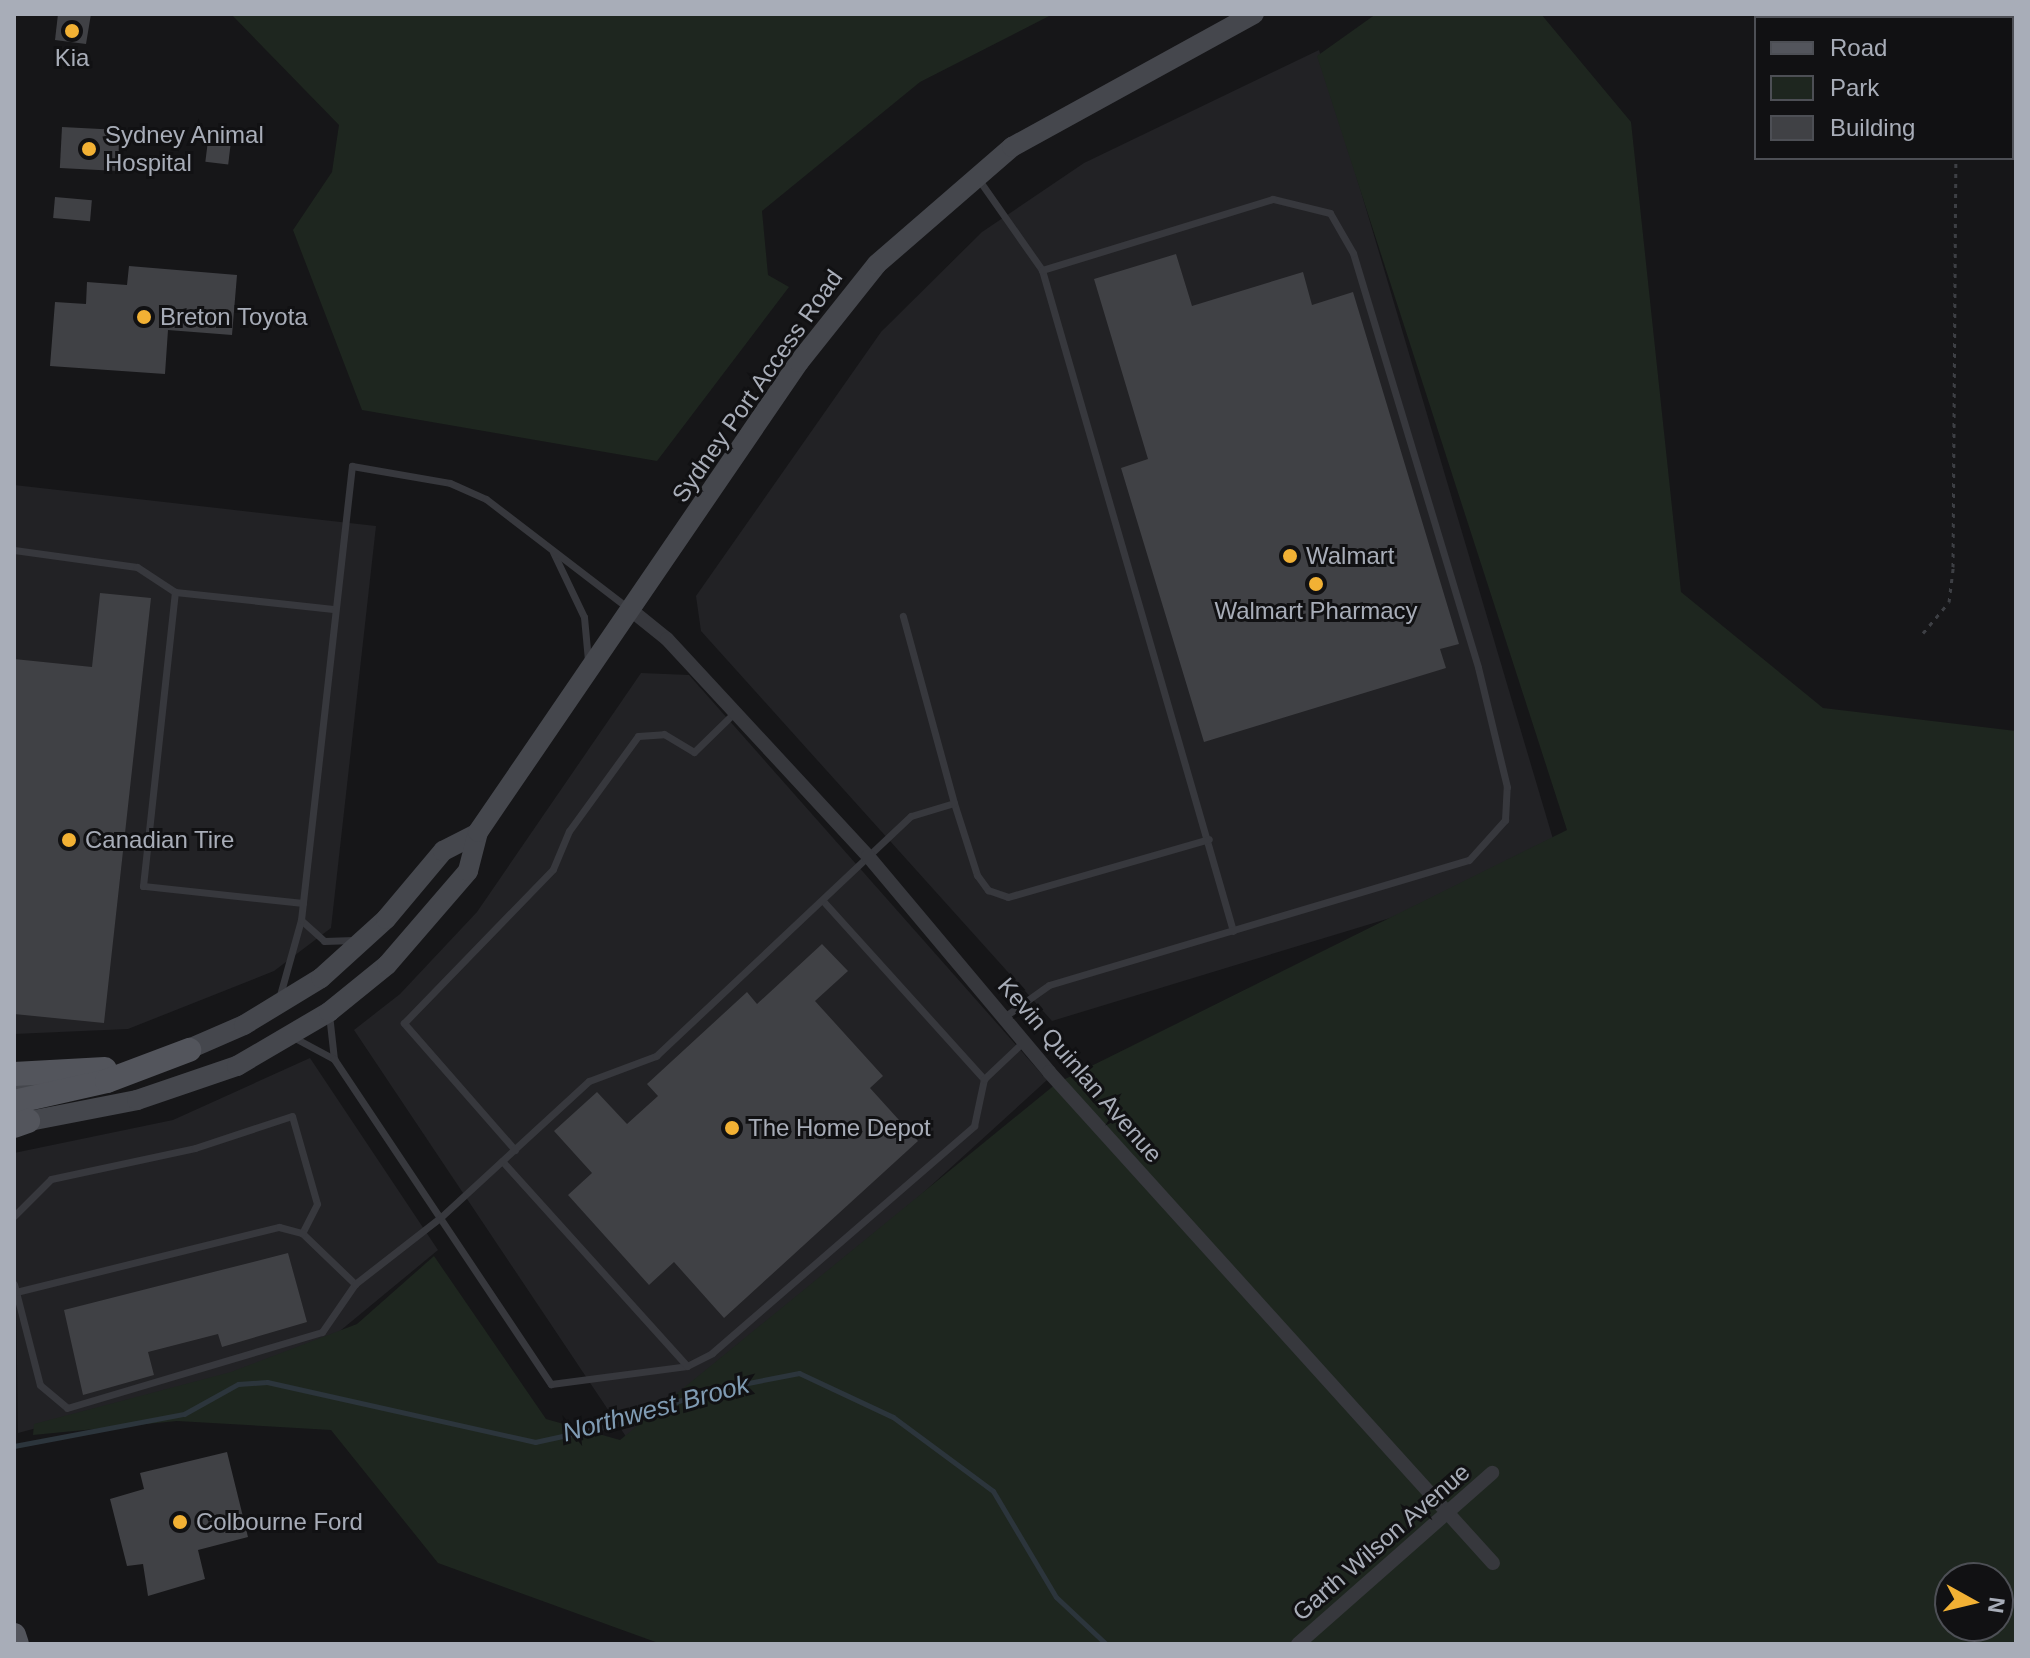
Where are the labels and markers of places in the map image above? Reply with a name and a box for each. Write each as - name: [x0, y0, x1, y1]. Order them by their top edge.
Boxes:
- marker: Kia: [63, 22, 81, 40]
- place label: Kia: [55, 44, 89, 72]
- place label: Sydney Animal Hospital: [105, 121, 265, 177]
- marker: Sydney Animal Hospital: [80, 140, 98, 158]
- place label: Breton Toyota: [160, 303, 308, 331]
- marker: Breton Toyota: [135, 308, 153, 326]
- place label: Walmart: [1306, 542, 1394, 570]
- marker: Walmart: [1281, 547, 1299, 565]
- marker: Walmart Pharmacy: [1307, 575, 1325, 593]
- place label: Walmart Pharmacy: [1214, 597, 1418, 625]
- place label: Canadian Tire: [85, 826, 235, 854]
- marker: Canadian Tire: [60, 831, 78, 849]
- place label: The Home Depot: [748, 1114, 931, 1142]
- marker: The Home Depot: [723, 1119, 741, 1137]
- place label: Colbourne Ford: [196, 1508, 363, 1536]
- marker: Colbourne Ford: [171, 1513, 189, 1531]

